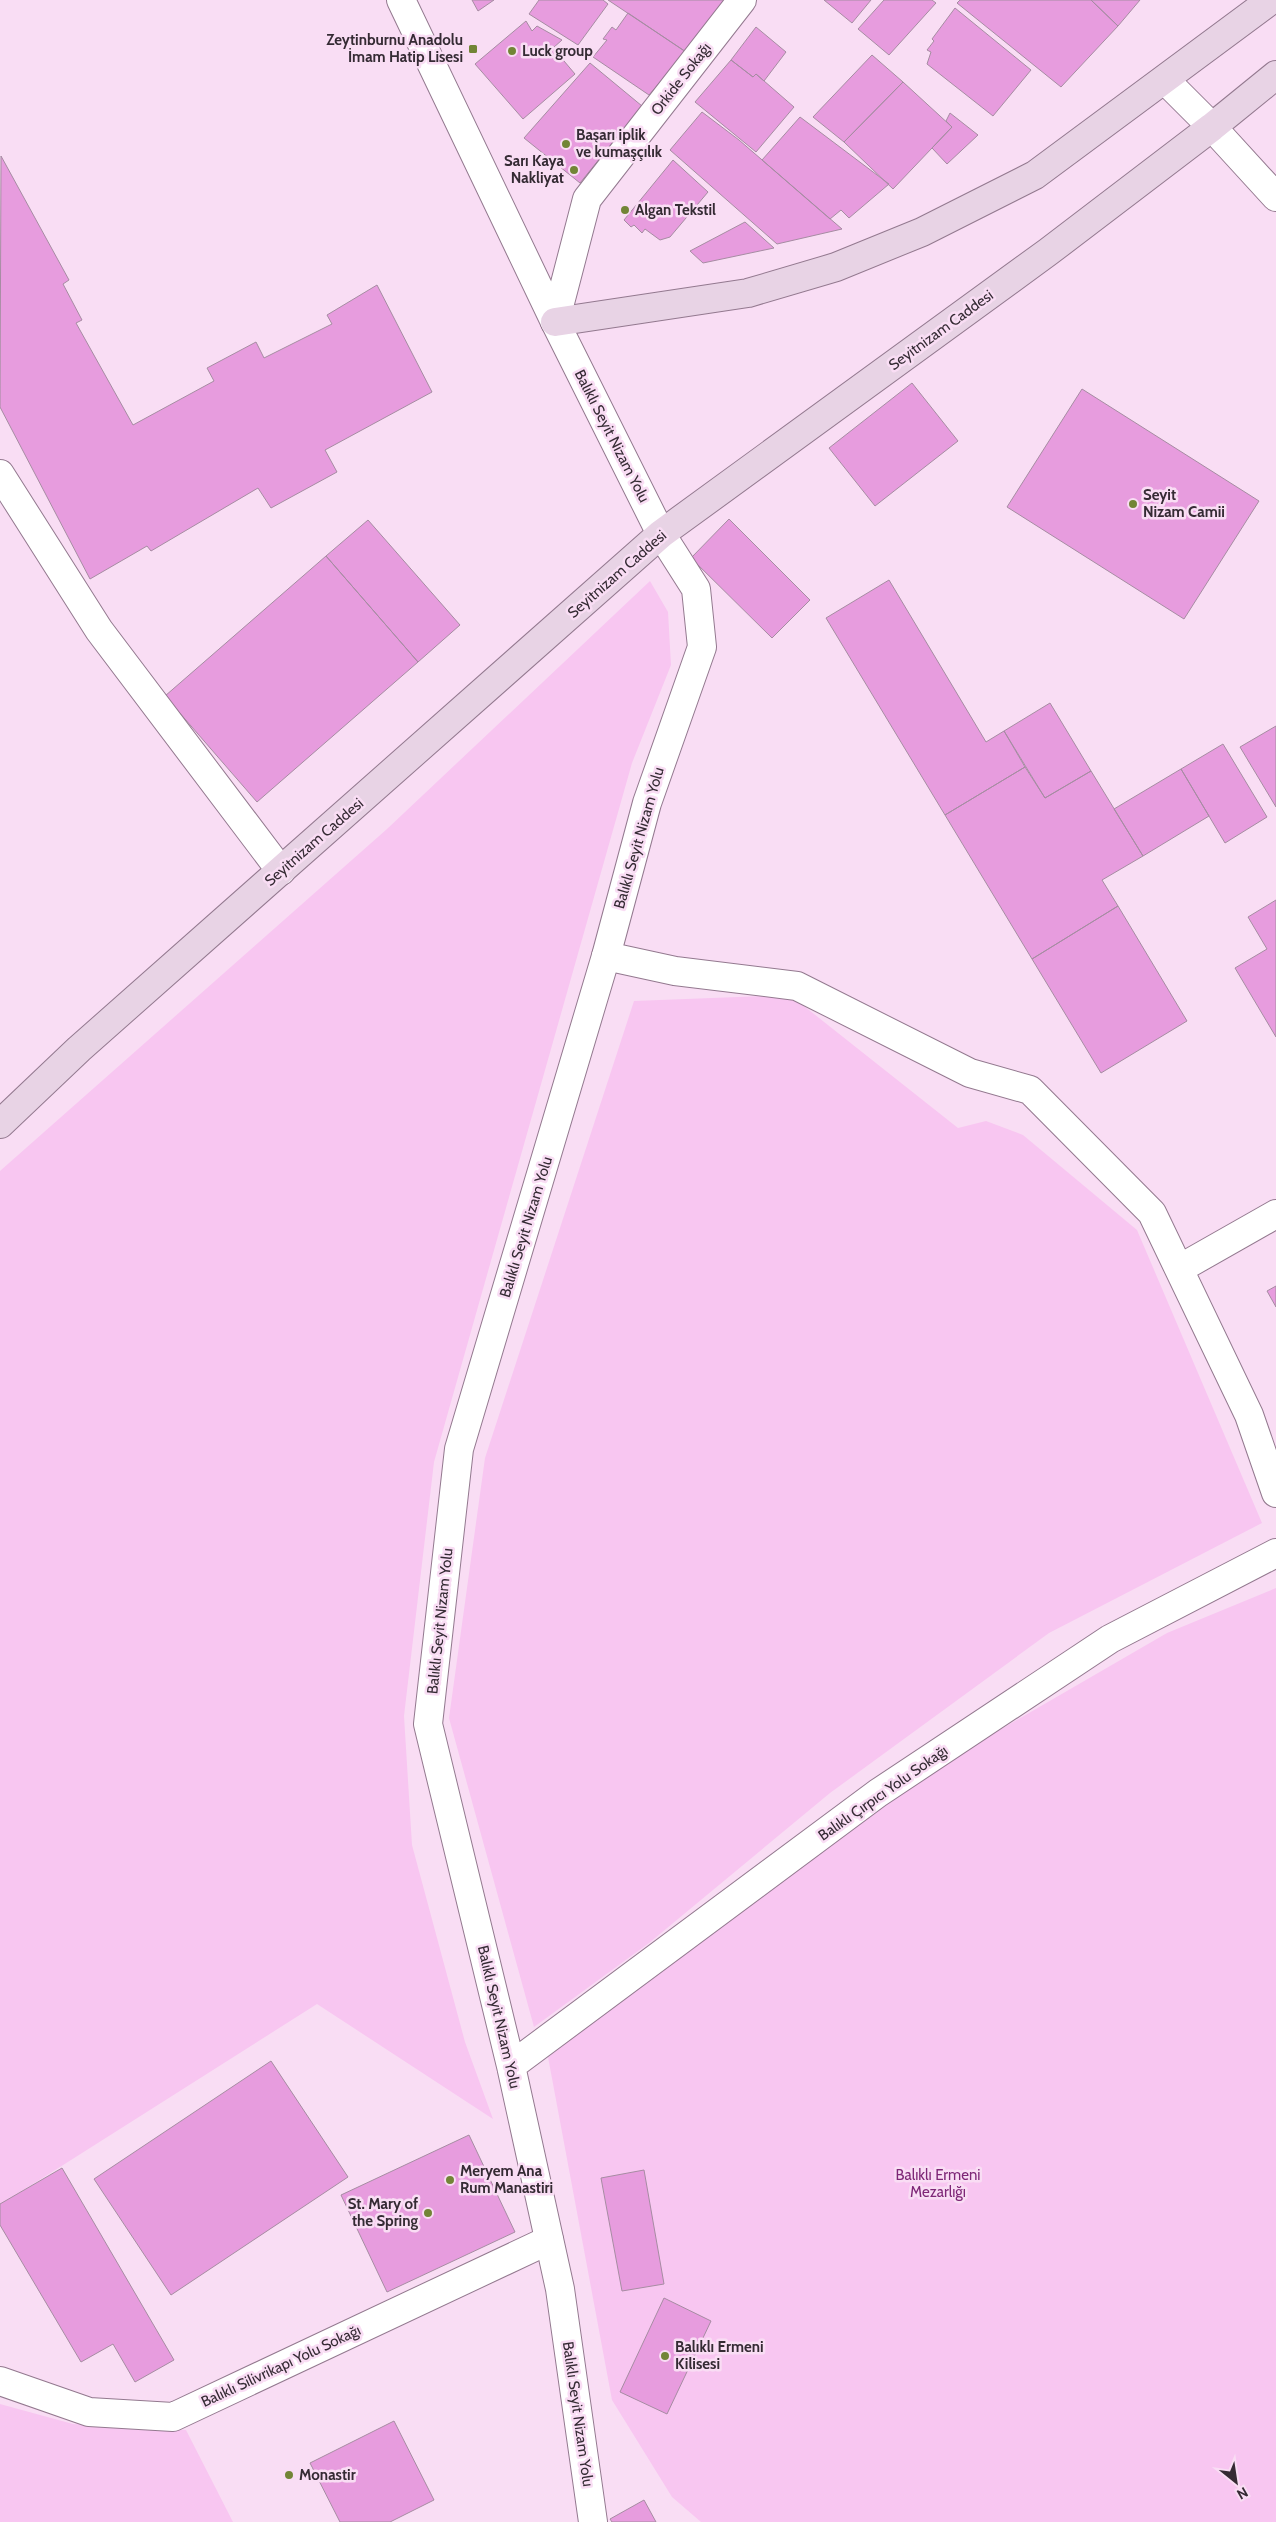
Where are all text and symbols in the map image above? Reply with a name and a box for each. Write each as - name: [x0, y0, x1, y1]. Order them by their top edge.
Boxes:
- place label: Zeytinburnu Anadolu İmam Hatip Lisesi: [326, 31, 463, 66]
- street label: Orkide Sokağı: [647, 39, 715, 119]
- place label: Luck group: [522, 42, 593, 60]
- marker: Zeytinburnu Anadolu İmam Hatip Lisesi: [467, 43, 479, 55]
- marker: Luck group: [506, 45, 518, 57]
- place label: Başarı iplik ve kumaşçılık: [576, 126, 663, 161]
- marker: Başarı iplik ve kumaşçılık: [560, 138, 572, 150]
- place label: Sarı Kaya Nakliyat: [504, 152, 565, 187]
- marker: Sarı Kaya Nakliyat: [568, 164, 580, 176]
- place label: Algan Tekstil: [635, 201, 716, 219]
- marker: Algan Tekstil: [619, 204, 631, 216]
- street label: Seyitnizam Caddesi: [885, 286, 997, 374]
- street label: Balıklı Seyit Nizam Yolu: [571, 367, 653, 505]
- place label: Seyit Nizam Camii: [1143, 486, 1225, 521]
- marker: Seyit Nizam Camii: [1127, 498, 1139, 510]
- street label: Seyitnizam Caddesi: [564, 526, 670, 622]
- street label: Balıklı Seyit Nizam Yolu: [610, 765, 668, 911]
- street label: Seyitnizam Caddesi: [261, 794, 367, 890]
- street label: Balıklı Seyit Nizam Yolu: [496, 1154, 556, 1300]
- street label: Balıklı Seyit Nizam Yolu: [423, 1547, 457, 1695]
- street label: Balıklı Çırpıcı Yolu Sokağı: [815, 1741, 951, 1845]
- street label: Balıklı Seyit Nizam Yolu: [474, 1944, 524, 2090]
- place label: Meryem Ana Rum Manastiri: [460, 2162, 553, 2197]
- park label: Balıklı Ermeni Mezarlığı: [895, 2166, 981, 2201]
- marker: Meryem Ana Rum Manastiri: [444, 2174, 456, 2186]
- place label: St. Mary of the Spring: [348, 2195, 418, 2230]
- marker: St. Mary of the Spring: [422, 2207, 434, 2219]
- street label: Balıklı Silivrikapı Yolu Sokağı: [198, 2321, 364, 2411]
- place label: Balıklı Ermeni Kilisesi: [675, 2338, 764, 2373]
- street label: Balıklı Seyit Nizam Yolu: [559, 2340, 597, 2488]
- marker: Balıklı Ermeni Kilisesi: [659, 2350, 671, 2362]
- north arrow: [1211, 2457, 1261, 2507]
- place label: Monastir: [299, 2466, 356, 2484]
- marker: Monastir: [283, 2469, 295, 2481]
- text: N: [1234, 2483, 1251, 2504]

